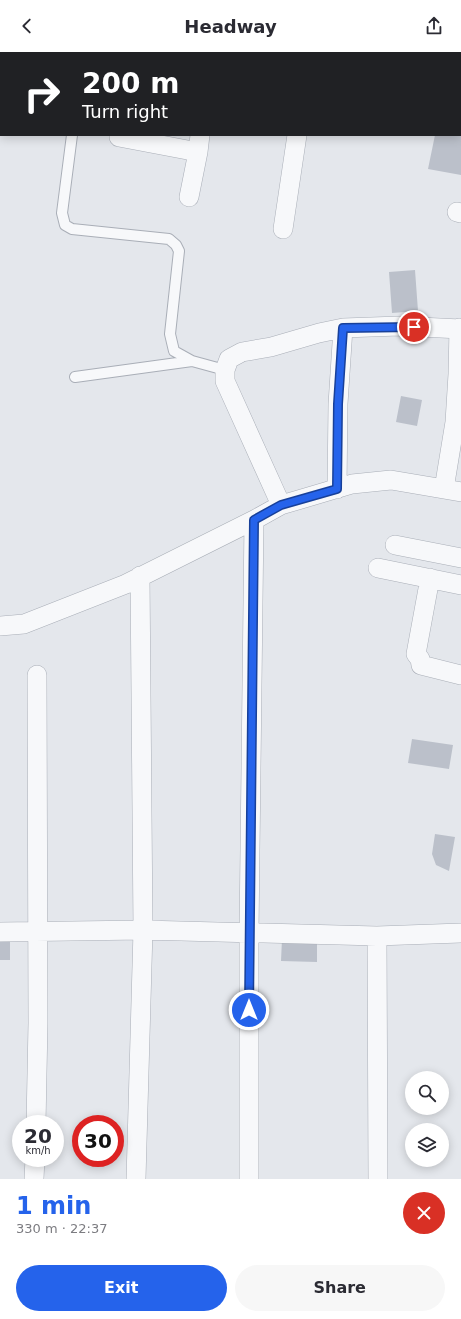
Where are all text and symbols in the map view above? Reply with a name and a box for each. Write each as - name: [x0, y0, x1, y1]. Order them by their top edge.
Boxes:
- icon: back: [16, 15, 38, 37]
- icon: share: [423, 15, 445, 37]
- text: Headway: [184, 16, 277, 37]
- text: 200 m: [82, 67, 179, 100]
- icon: right: [16, 68, 68, 120]
- text: Turn right: [82, 101, 168, 122]
- pin: [397, 310, 431, 344]
- icon: arrive: [403, 316, 425, 338]
- position arrow: [228, 989, 270, 1031]
- map controls: [405, 1071, 449, 1167]
- button: search: [405, 1071, 449, 1115]
- speed limit sign: 30: [72, 1115, 124, 1167]
- button: layers: [405, 1123, 449, 1167]
- text: 20: [24, 1124, 52, 1148]
- text: km/h: [25, 1145, 51, 1156]
- text: 1 min: [16, 1192, 91, 1220]
- button: close: [403, 1192, 445, 1234]
- text: 330 m · 22:37: [16, 1221, 107, 1236]
- button: Exit: [16, 1265, 227, 1311]
- button: Share: [235, 1265, 445, 1311]

